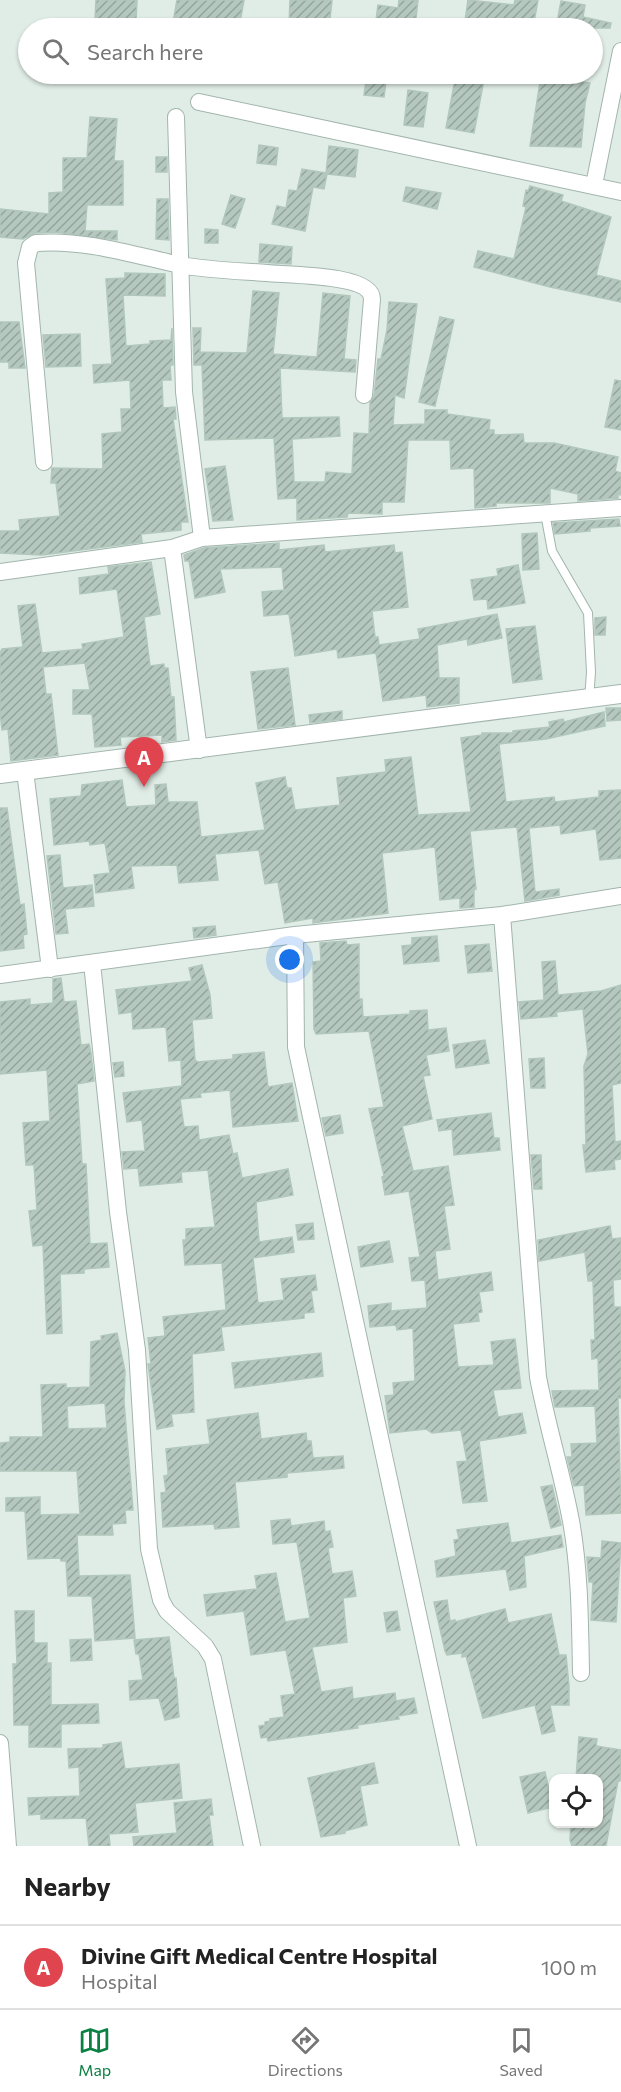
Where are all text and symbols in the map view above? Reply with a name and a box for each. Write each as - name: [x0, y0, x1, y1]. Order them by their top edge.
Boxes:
- search box: [18, 18, 603, 84]
- icon: search: [39, 35, 72, 68]
- text: Search here: [87, 38, 203, 65]
- pin: A: [124, 738, 164, 787]
- your location: [275, 945, 304, 974]
- map controls: [549, 1774, 603, 1828]
- button: locate: [549, 1774, 603, 1828]
- text: Nearby: [24, 1870, 111, 1901]
- text: Divine Gift Medical Centre Hospital: [81, 1942, 438, 1969]
- text: A: [36, 1955, 51, 1979]
- text: 100 m: [541, 1955, 597, 1979]
- text: Hospital: [81, 1969, 158, 1993]
- tab: Map: [78, 2024, 111, 2079]
- tab: Directions: [268, 2024, 343, 2079]
- tab: Saved: [499, 2024, 543, 2079]

